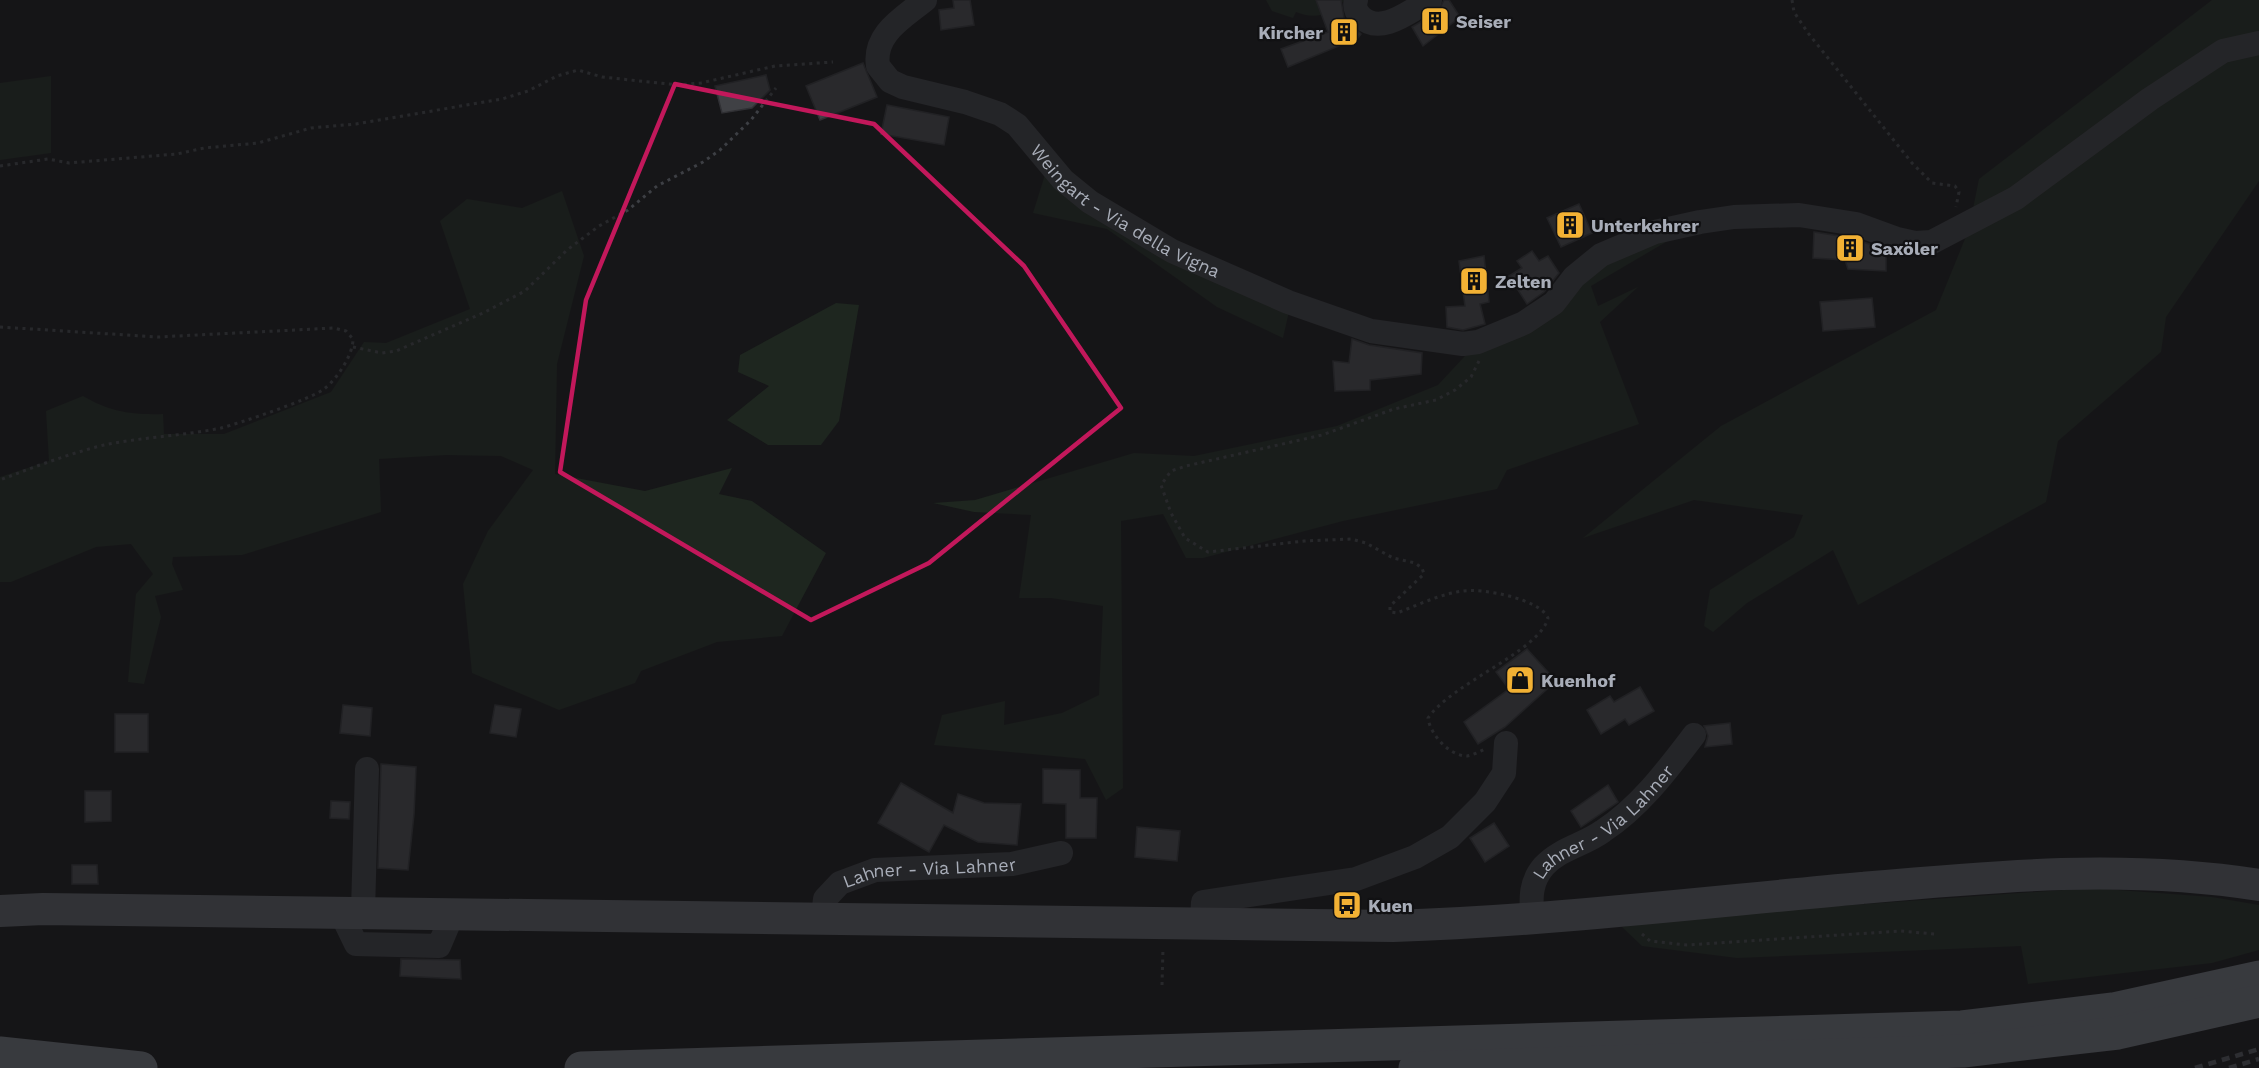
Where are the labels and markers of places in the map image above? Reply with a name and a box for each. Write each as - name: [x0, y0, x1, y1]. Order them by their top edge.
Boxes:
- building icon: Seiser: [1419, 5, 1451, 37]
- place label: Seiser: [1456, 11, 1511, 32]
- building icon: Kircher: [1328, 16, 1360, 48]
- place label: Kircher: [1258, 22, 1323, 43]
- building icon: Unterkehrer: [1554, 209, 1586, 241]
- place label: Unterkehrer: [1591, 215, 1699, 236]
- building icon: Saxöler: [1834, 232, 1866, 264]
- place label: Saxöler: [1871, 238, 1938, 259]
- building icon: Zelten: [1458, 265, 1490, 297]
- place label: Zelten: [1495, 271, 1552, 292]
- shop icon: Kuenhof: [1504, 664, 1536, 696]
- place label: Kuenhof: [1541, 670, 1616, 691]
- bus stop icon: Kuen: [1331, 889, 1363, 921]
- place label: Kuen: [1368, 895, 1413, 916]

